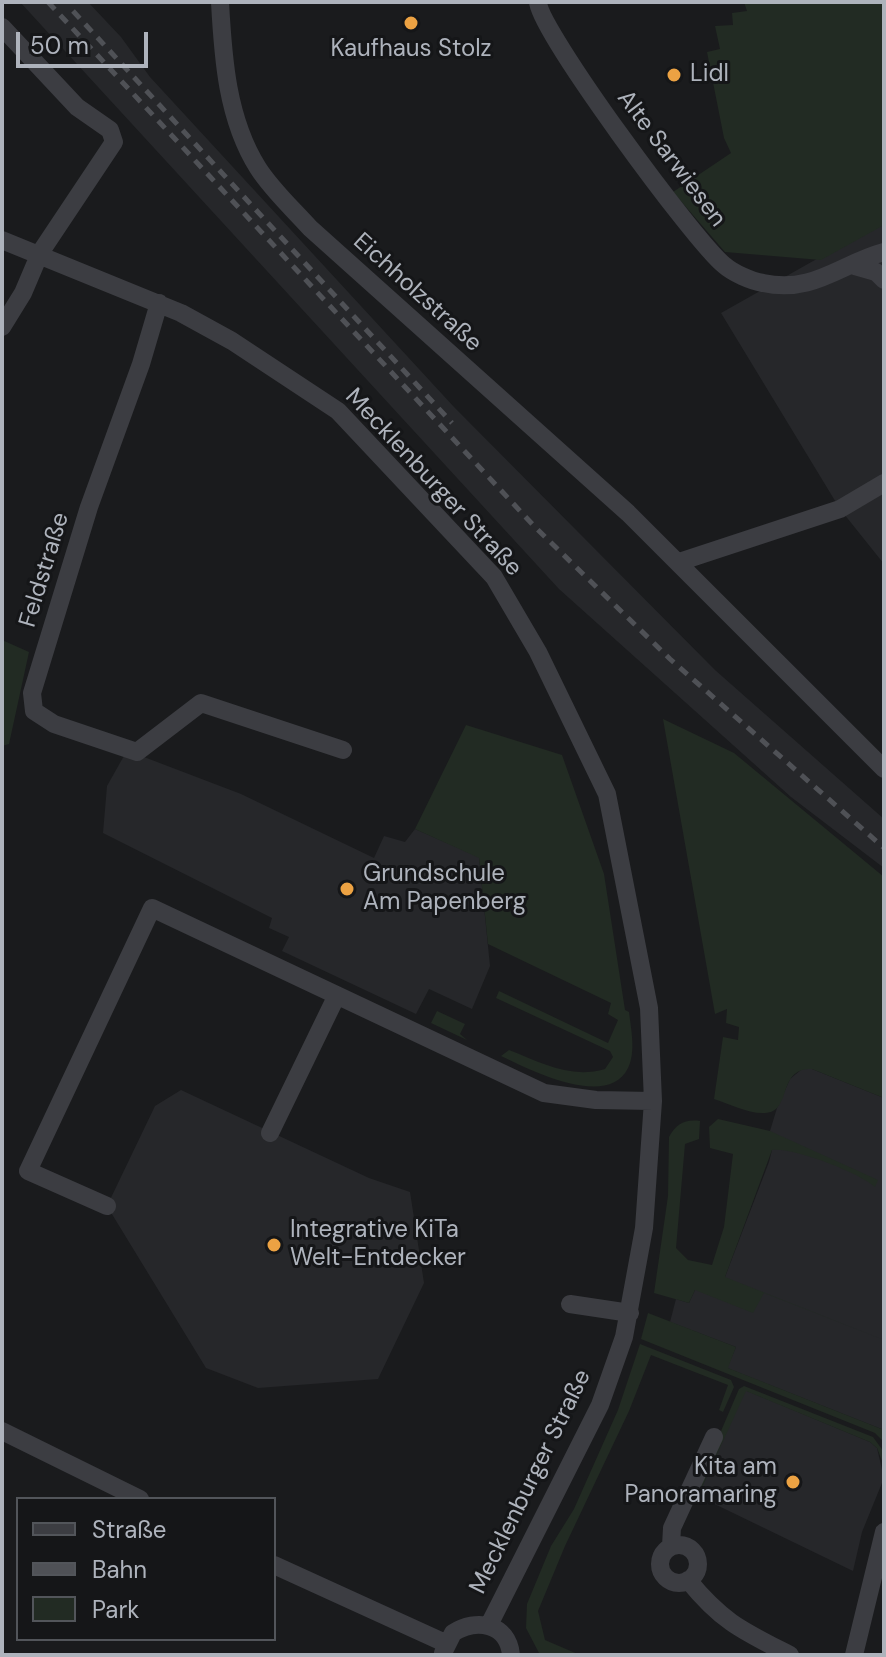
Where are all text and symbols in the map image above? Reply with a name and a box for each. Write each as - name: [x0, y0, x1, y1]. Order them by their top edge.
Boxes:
- marker: Kaufhaus Stolz: [402, 14, 420, 32]
- scale bar: [20, 16, 152, 66]
- text: 50 m: [30, 30, 89, 61]
- place label: Kaufhaus Stolz: [330, 36, 492, 64]
- place label: Lidl: [690, 61, 729, 89]
- marker: Lidl: [665, 66, 683, 84]
- street label: Alte Sarwiesen: [610, 85, 732, 233]
- street label: Eichholzstraße: [347, 228, 487, 358]
- street label: Mecklenburger Straße: [339, 383, 527, 583]
- street label: Feldstraße: [14, 509, 76, 631]
- place label: Grundschule Am Papenberg: [363, 861, 526, 917]
- marker: Grundschule Am Papenberg: [338, 880, 356, 898]
- place label: Integrative KiTa Welt-Entdecker: [290, 1217, 466, 1273]
- marker: Integrative KiTa Welt-Entdecker: [265, 1236, 283, 1254]
- street label: Mecklenburger Straße: [464, 1365, 598, 1599]
- place label: Kita am Panoramaring: [624, 1454, 777, 1510]
- marker: Kita am Panoramaring: [784, 1473, 802, 1491]
- legend: [16, 1497, 276, 1641]
- text: Straße: [92, 1514, 166, 1545]
- text: Bahn: [92, 1554, 147, 1585]
- text: Park: [92, 1594, 139, 1625]

